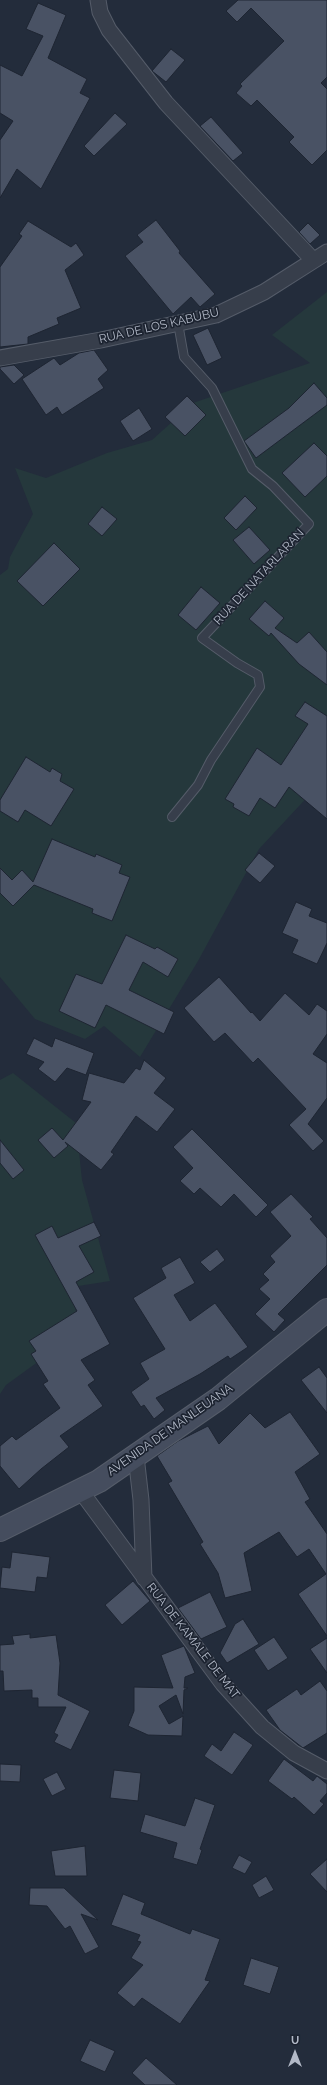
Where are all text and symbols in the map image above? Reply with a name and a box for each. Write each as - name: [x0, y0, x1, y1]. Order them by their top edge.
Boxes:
- street label: RUA DE LOS KABUBU: [98, 305, 220, 347]
- street label: RUA DE NATARLARAN: [211, 526, 307, 628]
- street label: AVENIDA DE MANLEUANA: [104, 1381, 236, 1479]
- street label: RUA DE KAMALE DE MAT: [143, 1580, 243, 1702]
- north arrow: [275, 2033, 315, 2073]
- text: U: [291, 2034, 299, 2047]

